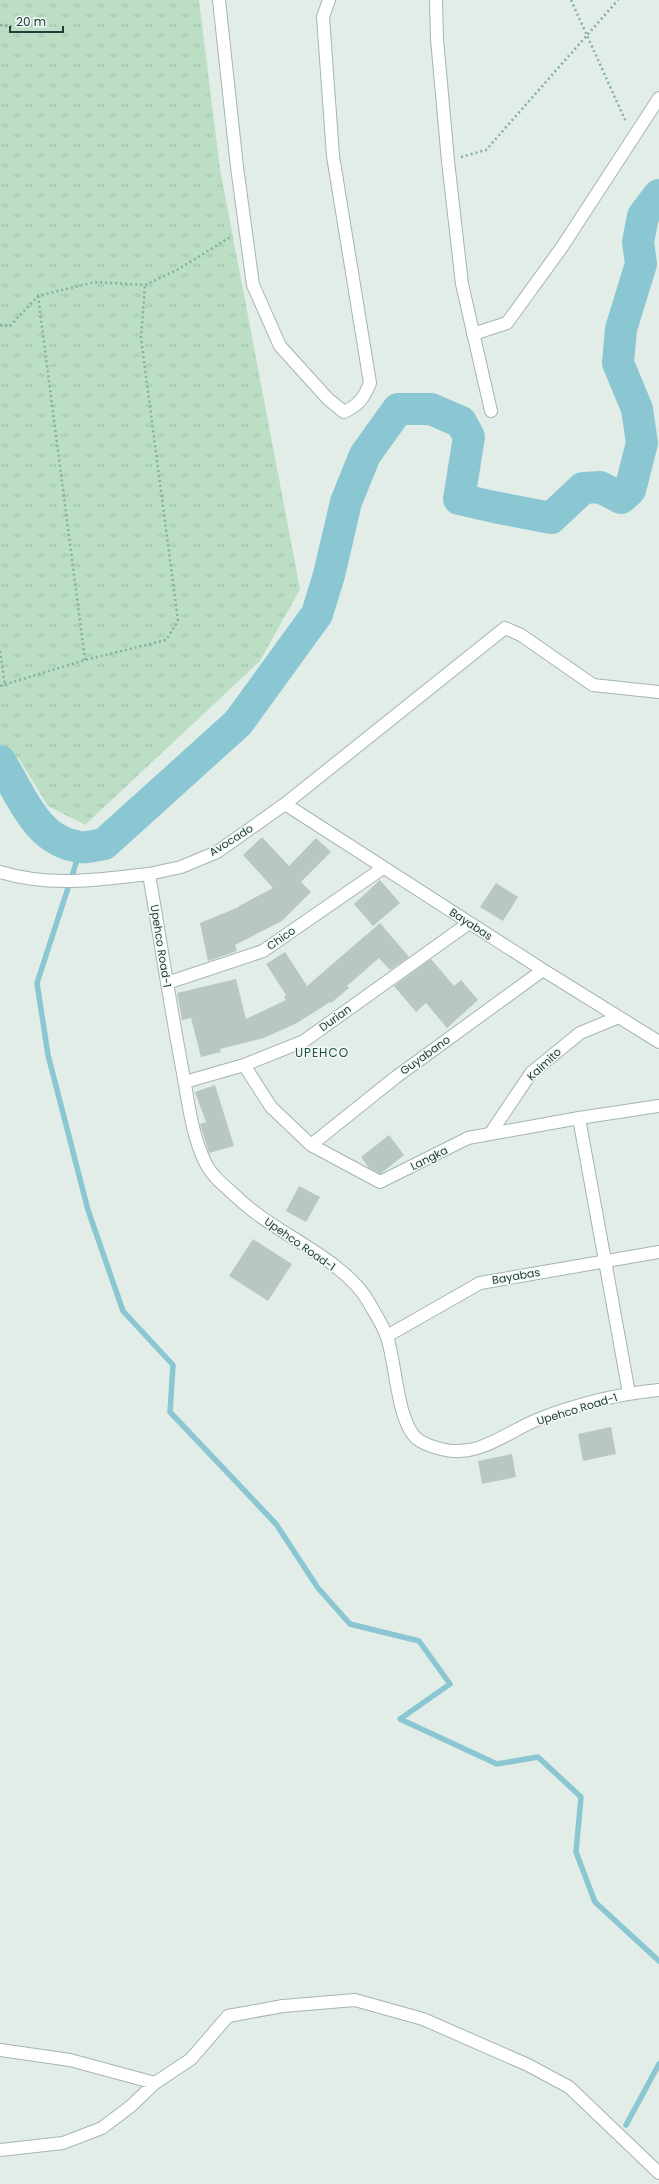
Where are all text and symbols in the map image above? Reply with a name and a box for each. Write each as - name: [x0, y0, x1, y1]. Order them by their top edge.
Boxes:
- scale bar: [10, 8, 63, 34]
- text: 20 m: [16, 13, 46, 30]
- street label: Avocado: [206, 820, 256, 860]
- street label: Upehco Road-1: [147, 903, 175, 989]
- street label: Bayabas: [446, 904, 496, 944]
- street label: Chico: [263, 922, 299, 954]
- street label: Durian: [316, 1001, 354, 1035]
- street label: Guyabano: [397, 1031, 453, 1079]
- district label: UPEHCO: [295, 1044, 349, 1061]
- street label: Kaimito: [523, 1044, 565, 1084]
- street label: Langka: [408, 1142, 450, 1174]
- street label: Upehco Road-1: [261, 1213, 339, 1275]
- street label: Bayabas: [491, 1264, 541, 1288]
- street label: Upehco Road-1: [535, 1389, 619, 1429]

